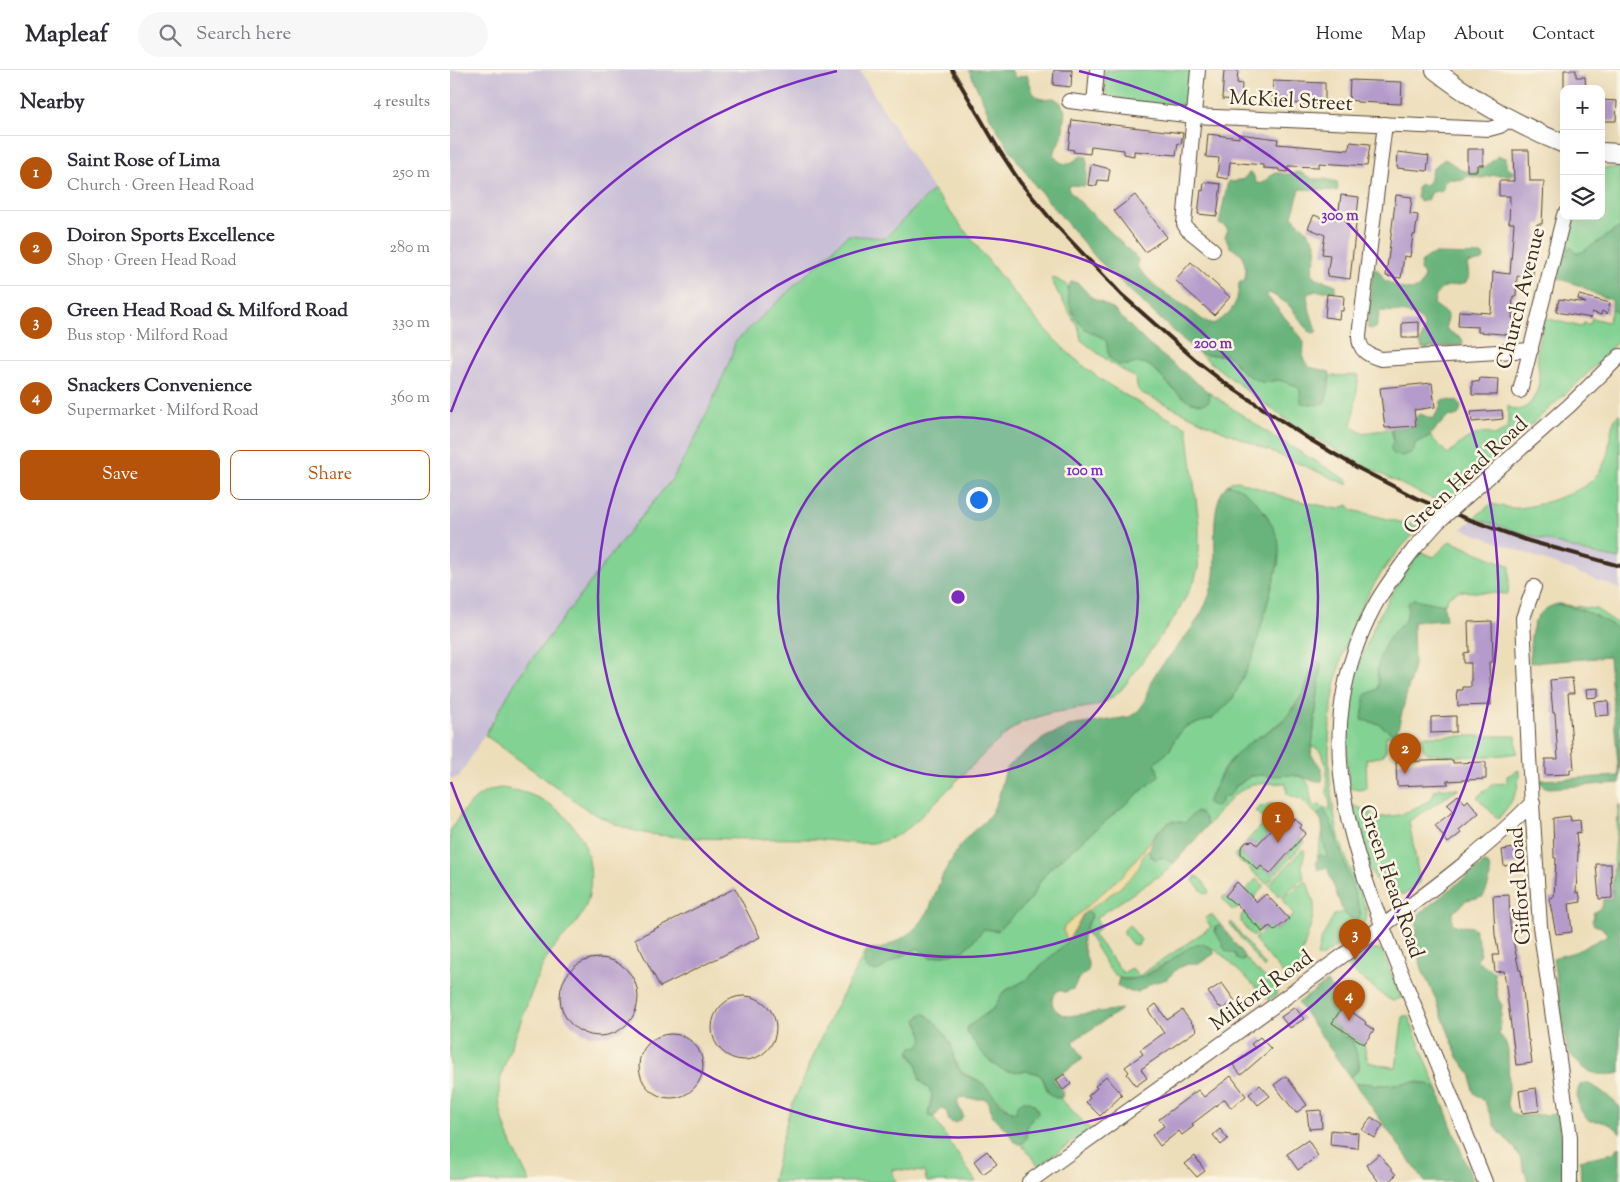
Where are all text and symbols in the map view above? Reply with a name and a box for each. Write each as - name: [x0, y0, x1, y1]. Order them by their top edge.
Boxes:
- search box: [138, 12, 488, 57]
- text: Mapleaf: [25, 18, 108, 52]
- icon: search: [156, 21, 184, 49]
- text: Search here: [196, 21, 291, 48]
- text: Home: [1316, 22, 1363, 48]
- text: Map: [1391, 22, 1426, 48]
- text: About: [1454, 22, 1504, 48]
- text: Contact: [1532, 22, 1595, 48]
- street label: McKiel Street: [1228, 84, 1353, 120]
- map controls: [1560, 85, 1605, 220]
- button: +: [1560, 85, 1605, 130]
- text: Nearby: [20, 88, 85, 118]
- text: 4 results: [374, 91, 430, 114]
- button: −: [1560, 130, 1605, 175]
- text: Saint Rose of Lima: [67, 148, 220, 175]
- text: 1: [33, 162, 39, 185]
- text: 250 m: [392, 162, 430, 185]
- text: Church · Green Head Road: [67, 175, 254, 198]
- button: layers: [1560, 175, 1605, 220]
- text: 300 m: [1321, 206, 1359, 227]
- text: Doiron Sports Excellence: [67, 223, 275, 250]
- street label: Church Avenue: [1490, 224, 1554, 373]
- text: 2: [32, 237, 40, 260]
- text: 280 m: [389, 237, 430, 260]
- text: Shop · Green Head Road: [67, 250, 237, 273]
- text: Green Head Road & Milford Road: [67, 298, 348, 325]
- text: 3: [33, 312, 39, 335]
- text: 330 m: [392, 312, 430, 335]
- text: Bus stop · Milford Road: [67, 325, 228, 348]
- text: 200 m: [1194, 334, 1233, 355]
- text: Snackers Convenience: [67, 373, 252, 400]
- text: 4: [32, 387, 40, 410]
- text: 360 m: [391, 387, 430, 410]
- text: Supermarket · Milford Road: [67, 400, 259, 423]
- street label: Green Head Road: [1397, 411, 1536, 542]
- button: Save: [20, 450, 220, 500]
- button: Share: [230, 450, 430, 500]
- text: 100 m: [1067, 461, 1104, 482]
- your location: [966, 487, 992, 513]
- centre of rings: [949, 588, 967, 606]
- pin: 2: [1389, 733, 1421, 774]
- street label: Green Head Road: [1350, 801, 1431, 963]
- pin: 1: [1262, 802, 1294, 843]
- street label: Gifford Road: [1502, 826, 1540, 946]
- pin: 3: [1339, 919, 1371, 960]
- street label: Milford Road: [1204, 944, 1320, 1039]
- pin: 4: [1333, 980, 1365, 1021]

